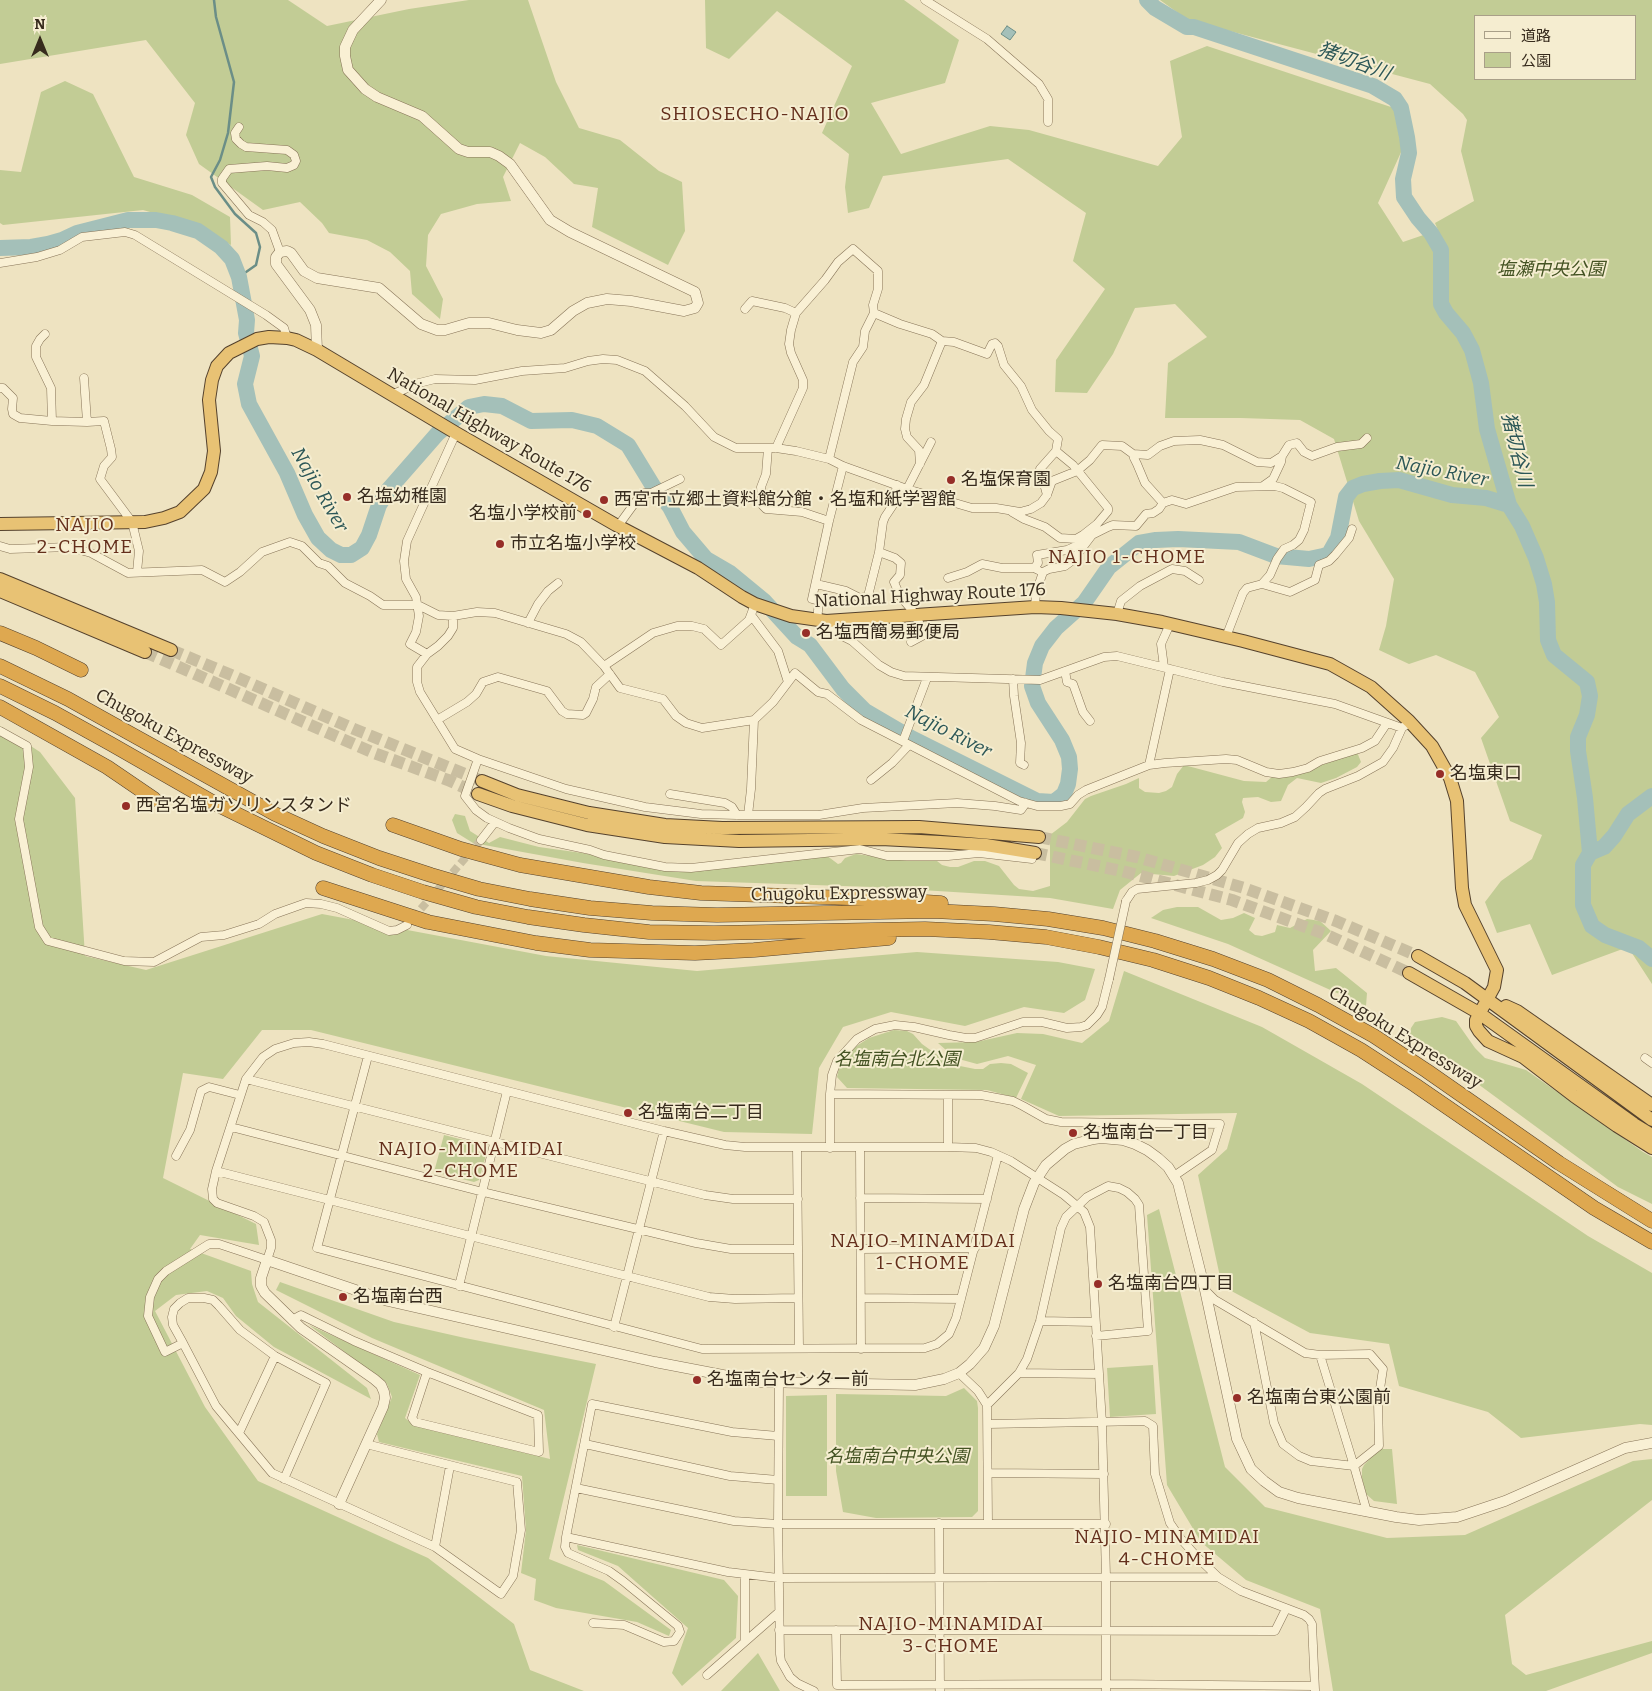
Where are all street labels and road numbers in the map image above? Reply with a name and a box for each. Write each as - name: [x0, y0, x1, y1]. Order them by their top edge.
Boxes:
- street label: National Highway Route 176: [383, 364, 595, 498]
- street label: National Highway Route 176: [814, 579, 1046, 613]
- street label: Chugoku Expressway: [92, 685, 256, 789]
- street label: Chugoku Expressway: [751, 882, 927, 906]
- street label: Chugoku Expressway: [1324, 982, 1486, 1094]

